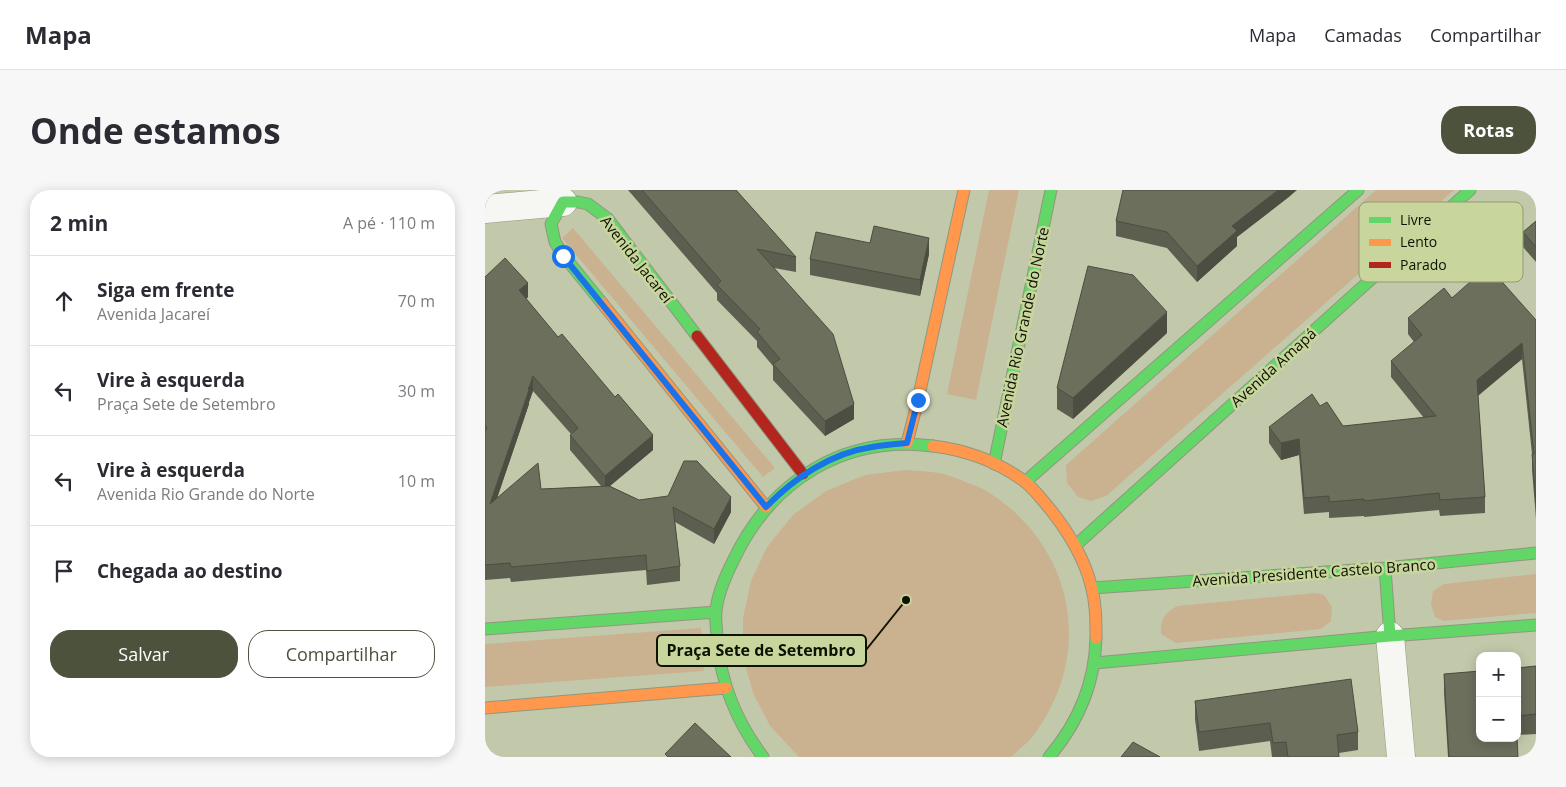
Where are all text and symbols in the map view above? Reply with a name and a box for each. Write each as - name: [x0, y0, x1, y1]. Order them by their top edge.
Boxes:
- text: Mapa: [25, 18, 92, 51]
- text: Mapa: [1249, 23, 1296, 47]
- text: Camadas: [1324, 23, 1402, 47]
- text: Compartilhar: [1430, 23, 1541, 47]
- button: Rotas: [1441, 106, 1536, 154]
- text: Onde estamos: [30, 107, 281, 154]
- legend: [1359, 202, 1523, 282]
- text: 2 min: [50, 209, 108, 237]
- text: Livre: [1400, 210, 1432, 229]
- street label: Avenida Jacareí: [596, 211, 678, 308]
- text: A pé · 110 m: [343, 212, 435, 234]
- street label: Avenida Rio Grande do Norte: [991, 225, 1053, 429]
- text: Lento: [1400, 232, 1437, 251]
- route start: [552, 245, 575, 268]
- text: Parado: [1400, 255, 1447, 274]
- text: Siga em frente: [97, 277, 234, 303]
- icon: ahead: [50, 287, 78, 315]
- text: 70 m: [398, 290, 435, 312]
- text: Avenida Jacareí: [97, 303, 210, 325]
- street label: Avenida Amapá: [1226, 323, 1320, 411]
- text: Vire à esquerda: [97, 367, 245, 393]
- icon: left: [50, 377, 78, 405]
- text: 30 m: [398, 380, 435, 402]
- route end: [907, 389, 930, 412]
- text: Praça Sete de Setembro: [97, 393, 276, 415]
- text: Vire à esquerda: [97, 457, 245, 483]
- icon: left: [50, 467, 78, 495]
- text: 10 m: [398, 470, 435, 492]
- text: Avenida Rio Grande do Norte: [97, 483, 315, 505]
- street label: Avenida Presidente Castelo Branco: [1192, 554, 1436, 590]
- icon: arrive: [50, 557, 78, 585]
- text: Chegada ao destino: [97, 558, 283, 584]
- button: Salvar: [50, 630, 238, 678]
- button: Compartilhar: [248, 630, 435, 678]
- callout: Praça Sete de Setembro: [657, 635, 866, 666]
- text: Praça Sete de Setembro: [666, 639, 856, 661]
- map controls: [1476, 652, 1521, 742]
- button: +: [1476, 652, 1521, 697]
- button: −: [1476, 697, 1521, 742]

